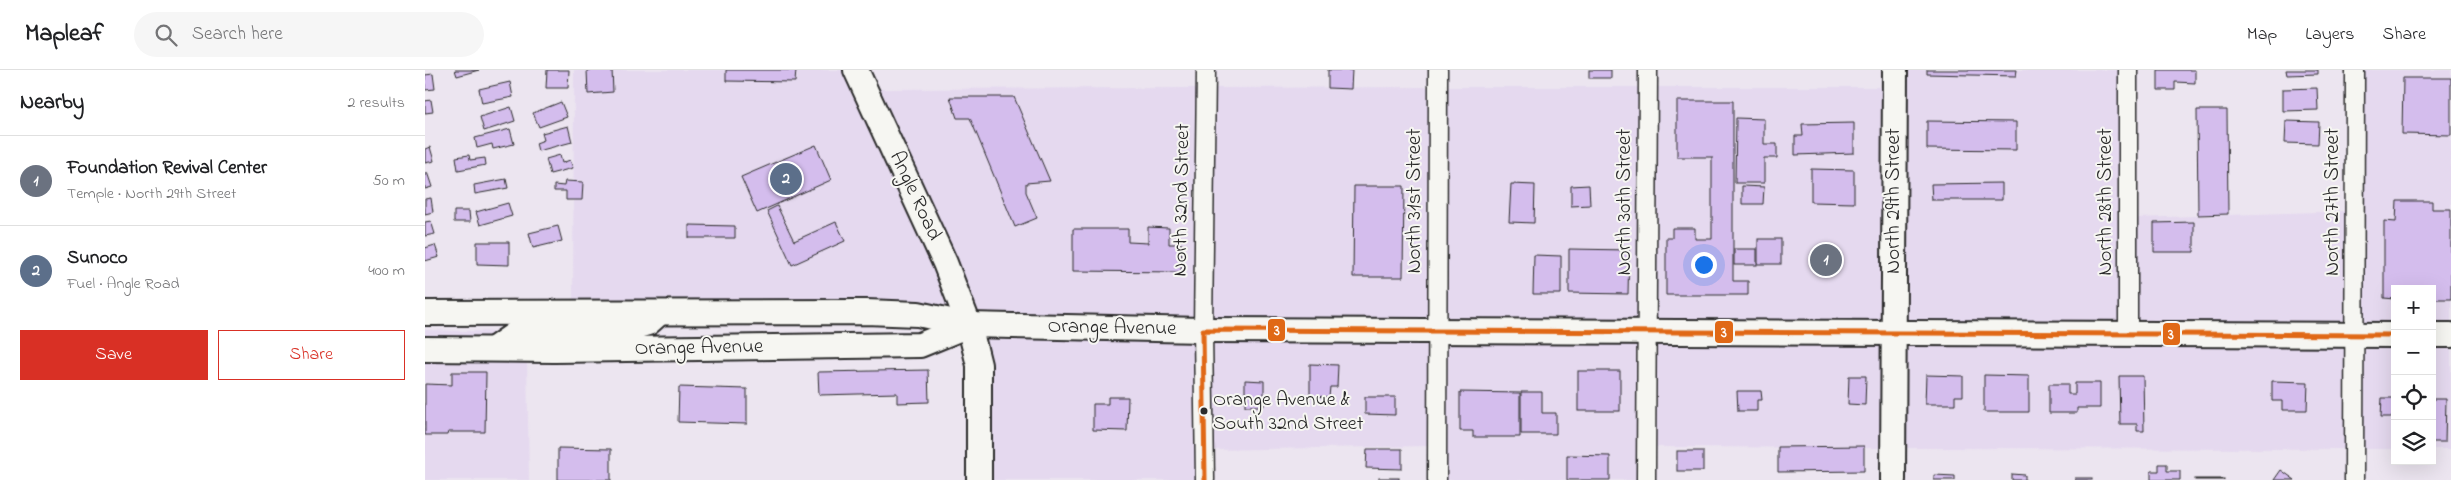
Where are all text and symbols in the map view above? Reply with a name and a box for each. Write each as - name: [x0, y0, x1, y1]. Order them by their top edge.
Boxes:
- search box: [134, 12, 484, 57]
- text: Mapleaf: [25, 17, 104, 52]
- icon: search: [152, 21, 180, 49]
- text: Search here: [192, 21, 283, 48]
- text: Map: [2247, 22, 2277, 48]
- text: Layers: [2305, 22, 2355, 48]
- text: Share: [2383, 22, 2426, 48]
- text: Nearby: [20, 88, 84, 118]
- text: 2 results: [347, 91, 405, 115]
- street label: North 32nd Street: [1166, 123, 1198, 277]
- street label: North 31st Street: [1400, 128, 1430, 274]
- street label: North 29th Street: [1879, 128, 1909, 274]
- street label: North 28th Street: [2091, 128, 2121, 276]
- street label: North 27th Street: [2318, 128, 2348, 276]
- street label: North 30th Street: [1610, 129, 1640, 275]
- street label: Angle Road: [879, 146, 949, 247]
- text: Foundation Revival Center: [67, 155, 267, 182]
- pin: 2: [770, 160, 802, 198]
- text: 1: [33, 169, 39, 193]
- text: 50 m: [373, 169, 405, 193]
- text: Temple · North 29th Street: [67, 182, 236, 206]
- pin: 1: [1810, 241, 1842, 279]
- text: Sunoco: [67, 245, 128, 272]
- your location: [1691, 252, 1717, 278]
- text: 2: [32, 259, 40, 283]
- text: 400 m: [368, 259, 405, 283]
- text: Fuel · Angle Road: [67, 272, 180, 296]
- map controls: [2391, 285, 2436, 465]
- button: +: [2391, 285, 2436, 330]
- street label: Orange Avenue: [1047, 312, 1177, 346]
- line badge: 3: [1267, 318, 1286, 342]
- line badge: 3: [1714, 320, 1734, 344]
- text: 3: [1273, 321, 1280, 342]
- line badge: 3: [2162, 322, 2181, 346]
- text: 3: [1720, 323, 1727, 344]
- text: 3: [2167, 325, 2174, 346]
- button: Save: [20, 330, 208, 380]
- button: Share: [218, 330, 405, 380]
- button: −: [2391, 330, 2436, 375]
- street label: Orange Avenue: [634, 332, 764, 366]
- button: locate: [2391, 375, 2436, 420]
- place label: Orange Avenue & South 32nd Street: [1213, 386, 1364, 439]
- marker: Orange Avenue & South 32nd Street: [1199, 406, 1209, 416]
- button: layers: [2391, 420, 2436, 465]

